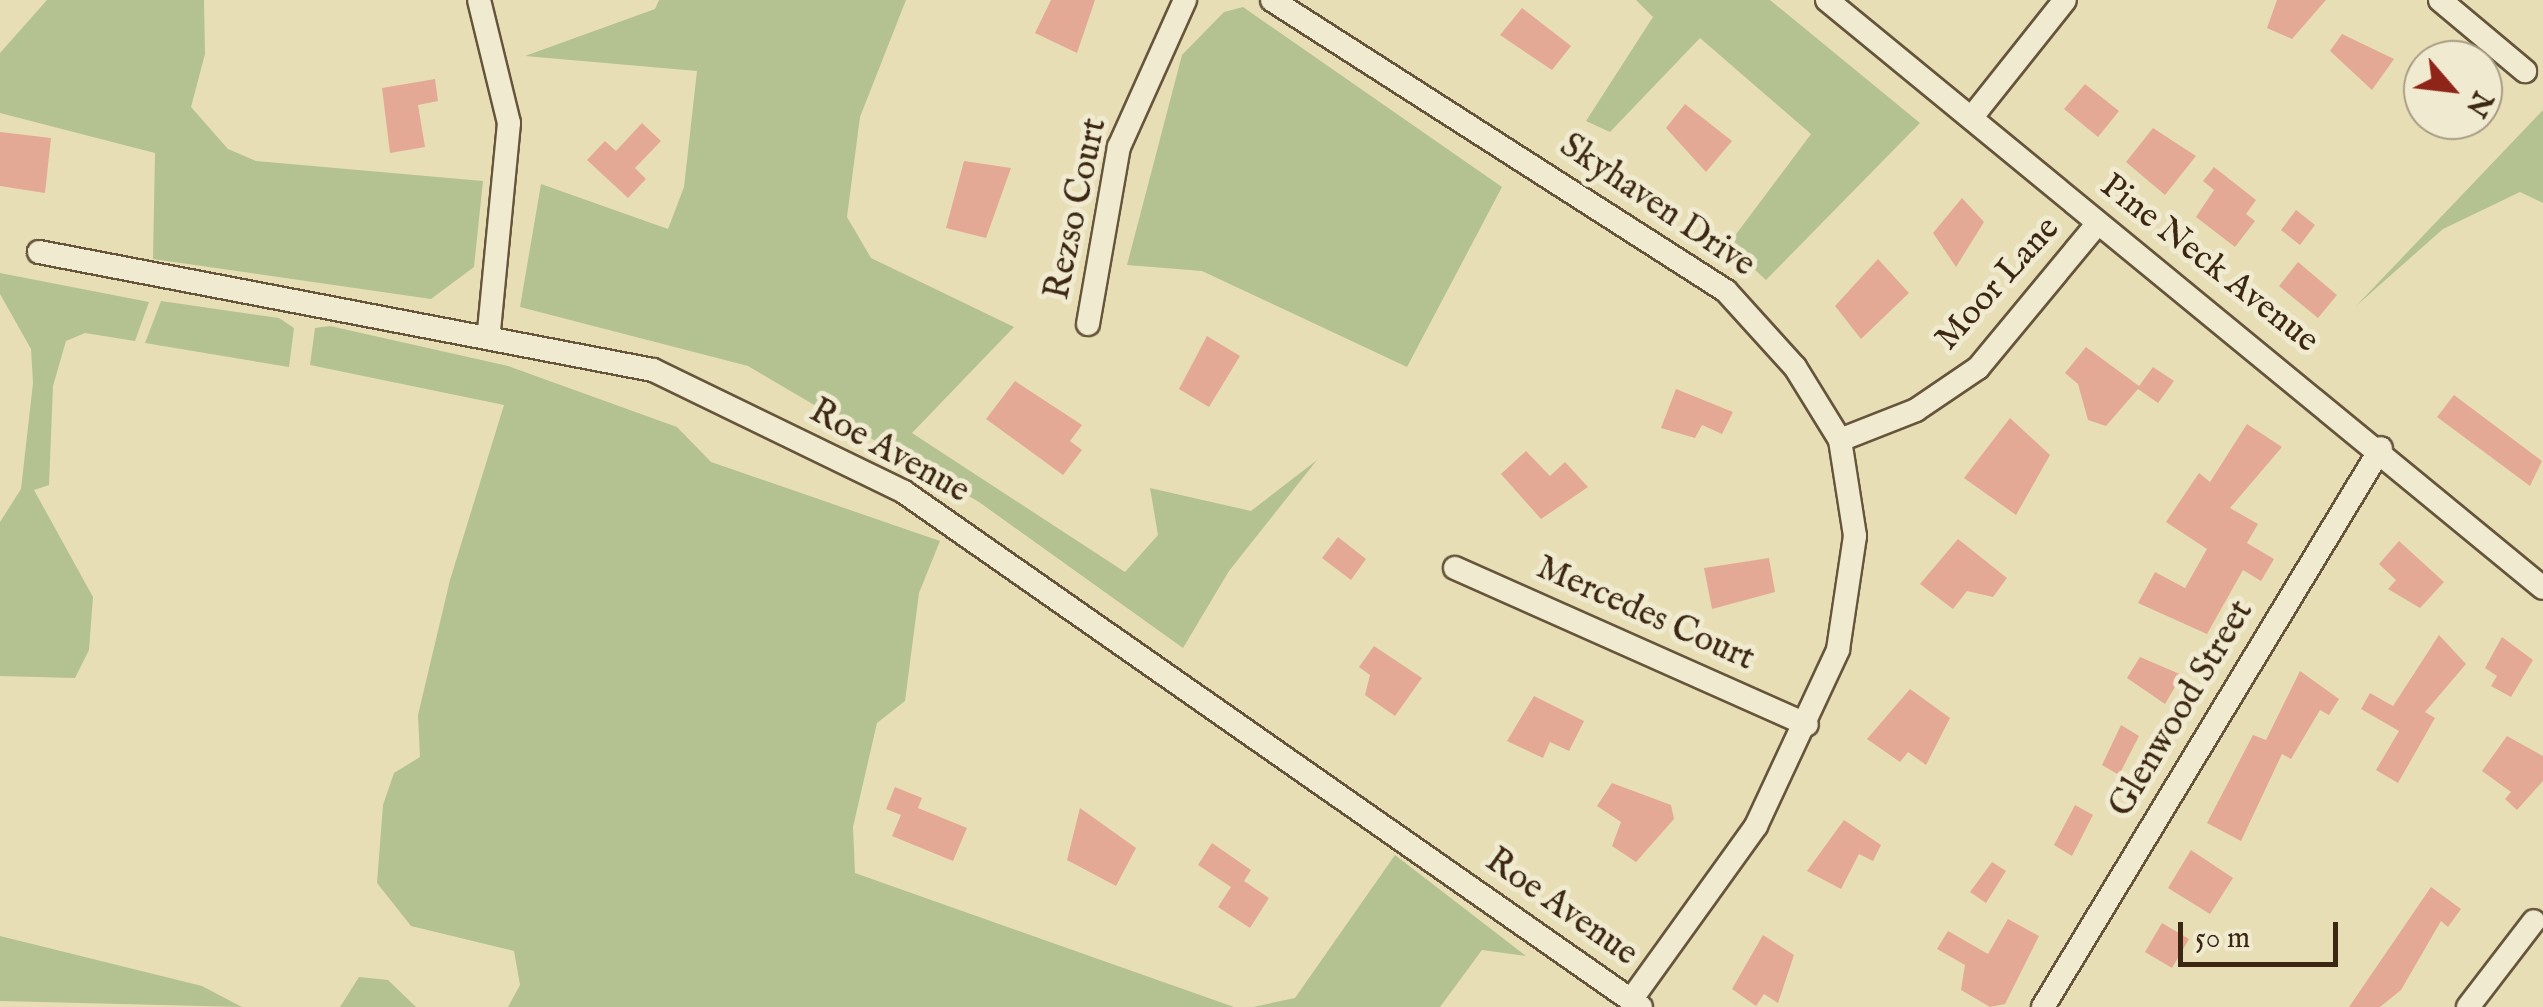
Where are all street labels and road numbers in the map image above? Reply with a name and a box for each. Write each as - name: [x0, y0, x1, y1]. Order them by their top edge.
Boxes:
- street label: Rezso Court: [1037, 114, 1117, 304]
- street label: Skyhaven Drive: [1552, 125, 1762, 287]
- street label: Pine Neck Avenue: [2091, 166, 2327, 362]
- street label: Moor Lane: [1927, 208, 2069, 360]
- street label: Roe Avenue: [802, 391, 976, 513]
- street label: Mercedes Court: [1530, 547, 1760, 681]
- street label: Glenwood Street: [2101, 593, 2263, 825]
- street label: Roe Avenue: [1477, 840, 1645, 976]

